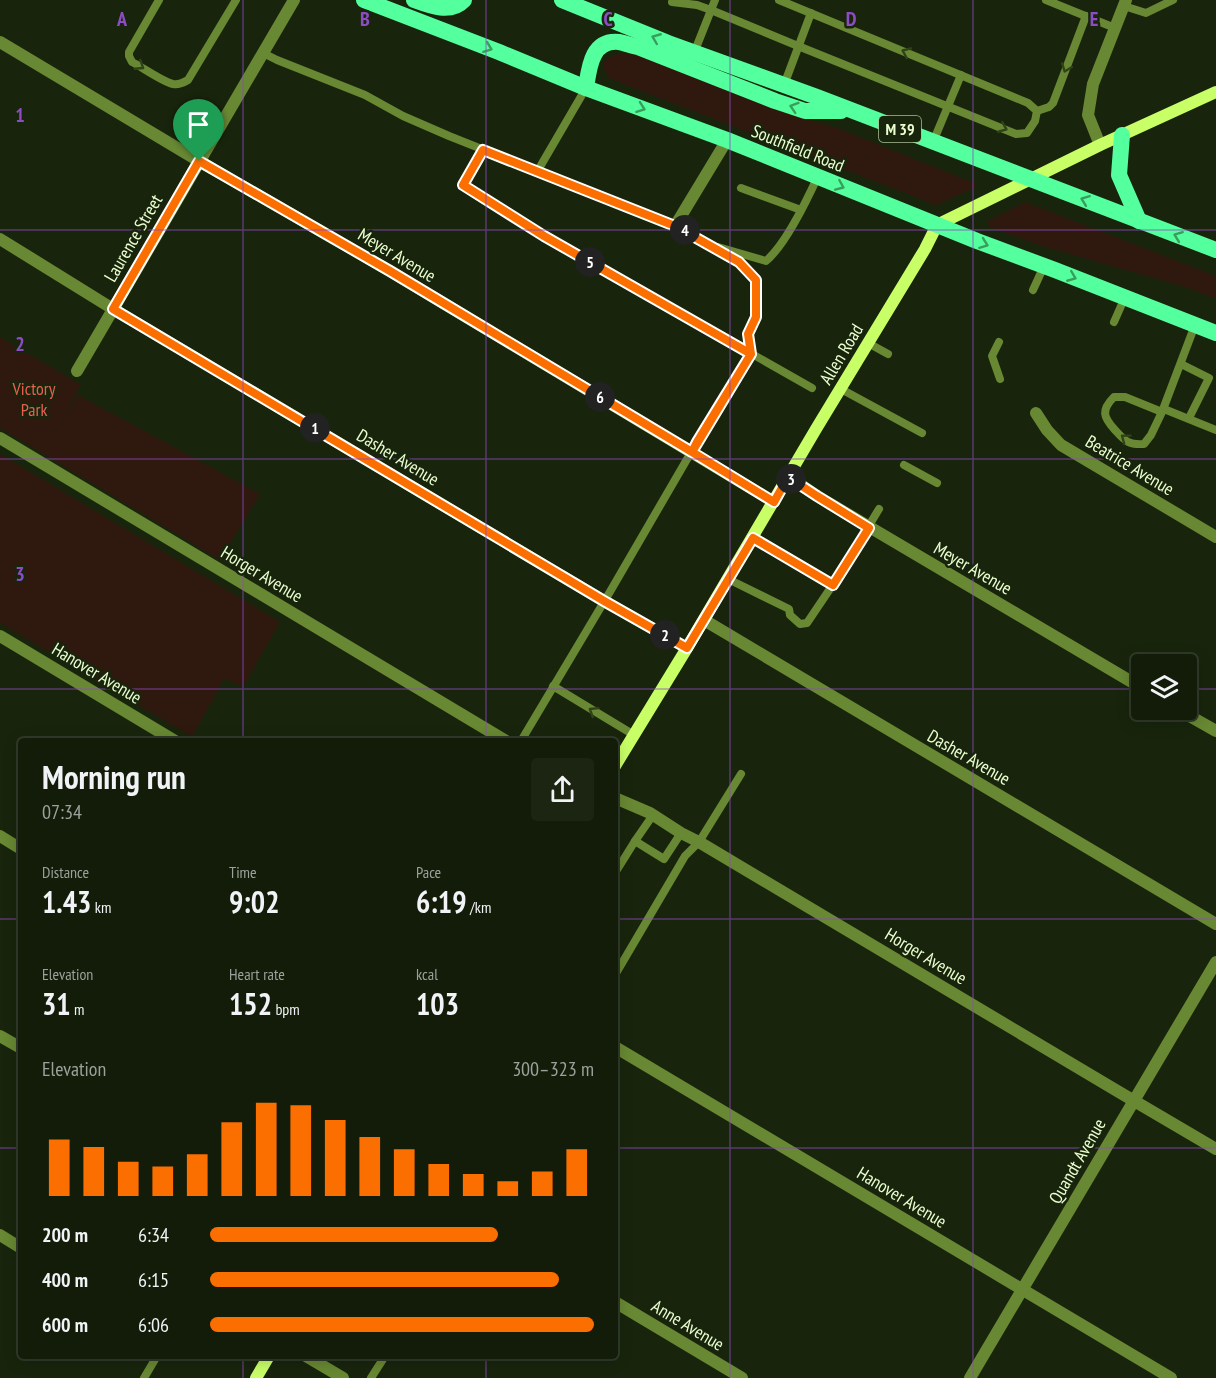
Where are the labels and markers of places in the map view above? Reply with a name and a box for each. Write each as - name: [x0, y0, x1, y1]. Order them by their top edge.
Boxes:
- pin: [173, 99, 224, 161]
- pin: 4: [670, 215, 700, 245]
- pin: 5: [575, 247, 605, 277]
- pin: 6: [585, 382, 615, 412]
- pin: 1: [300, 413, 330, 443]
- pin: 3: [776, 464, 806, 494]
- pin: 2: [650, 620, 680, 650]

